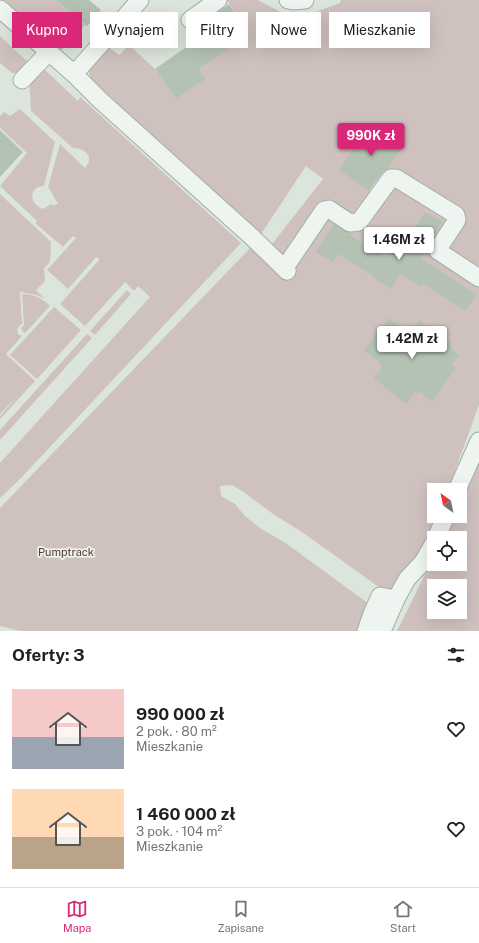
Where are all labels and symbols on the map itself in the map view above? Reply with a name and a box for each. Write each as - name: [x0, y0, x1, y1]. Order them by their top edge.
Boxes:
- pin: 990K zł: [334, 123, 408, 157]
- pin: 1.46M zł: [358, 227, 440, 261]
- pin: 1.42M zł: [371, 326, 453, 360]
- north arrow: [427, 483, 467, 523]
- park label: Pumptrack: [38, 546, 94, 558]

